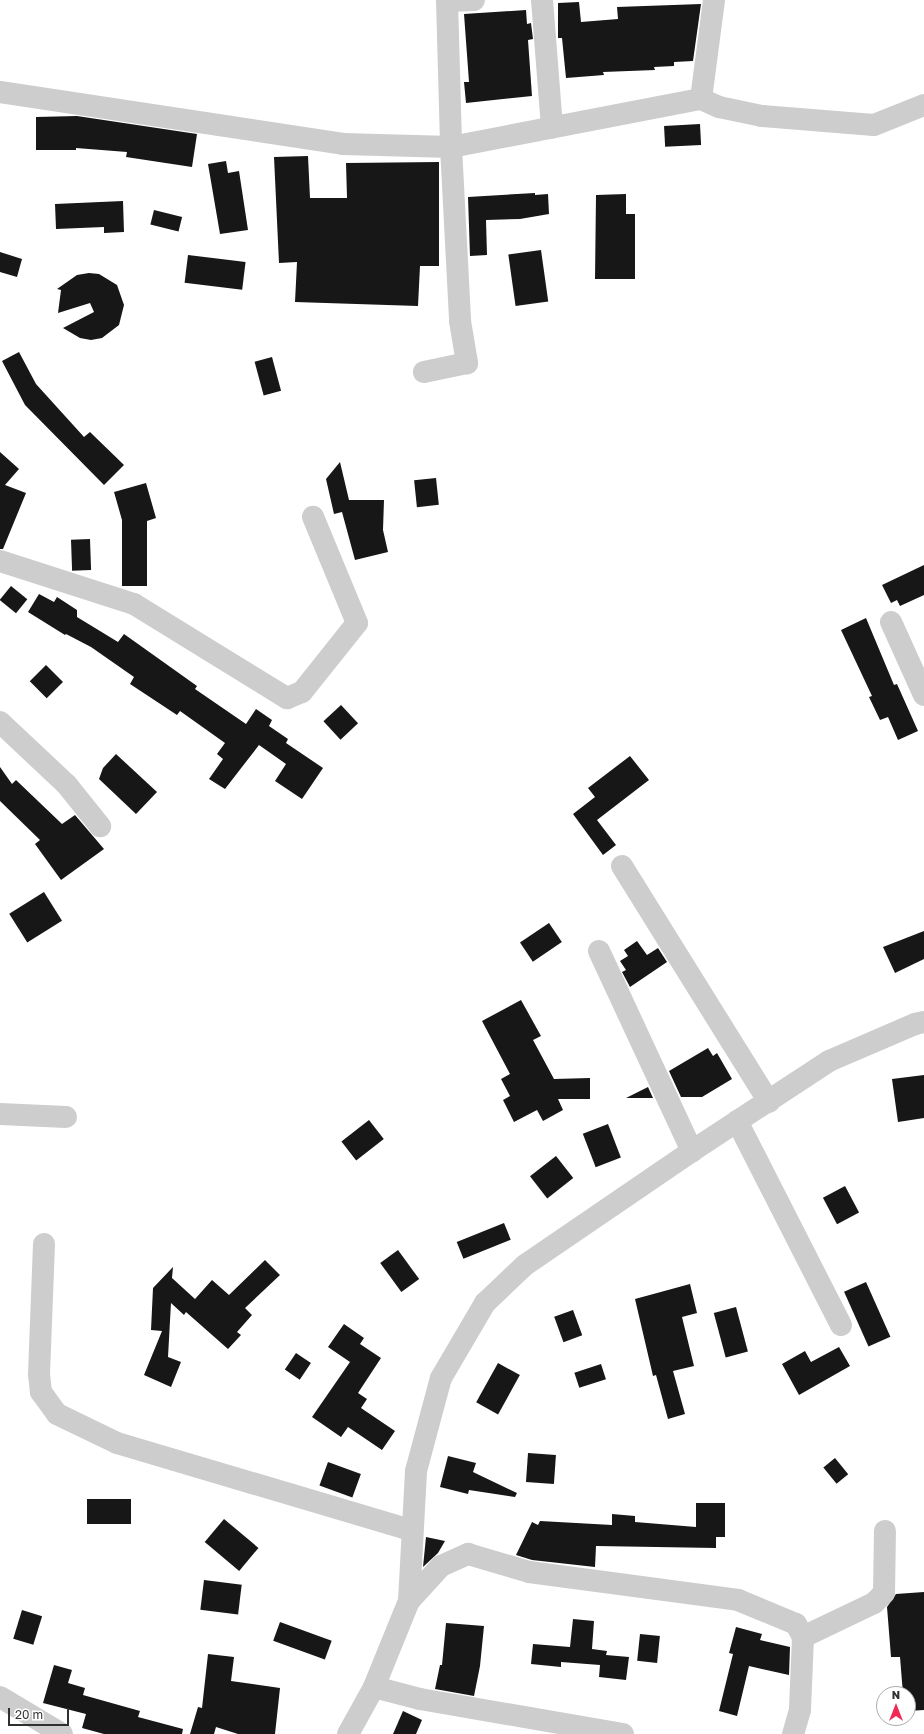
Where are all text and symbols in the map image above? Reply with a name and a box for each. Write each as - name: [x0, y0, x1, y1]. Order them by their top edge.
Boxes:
- north arrow: [876, 1686, 916, 1726]
- text: N: [892, 1688, 900, 1701]
- scale bar: [10, 1700, 71, 1726]
- text: 20 m: [15, 1707, 43, 1722]

